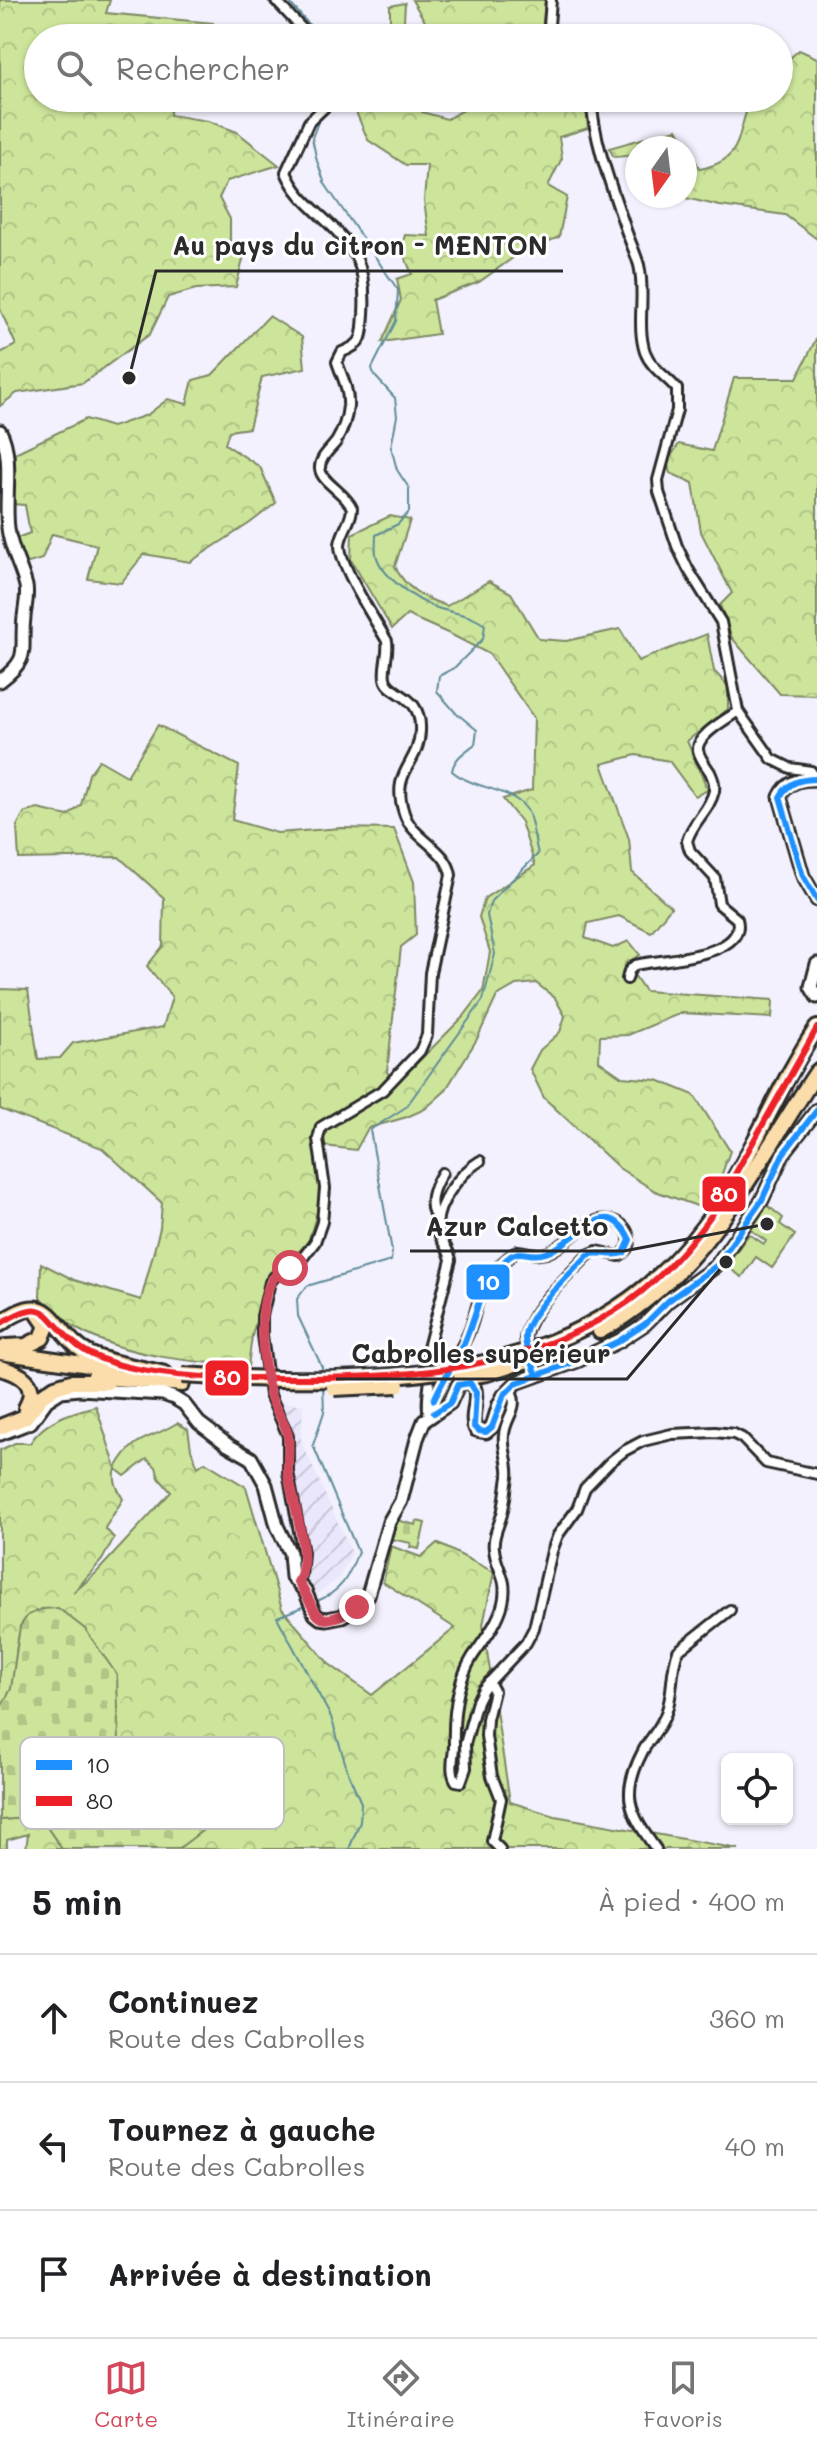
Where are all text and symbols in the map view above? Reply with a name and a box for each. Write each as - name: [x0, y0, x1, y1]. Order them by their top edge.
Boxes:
- search box: [24, 24, 793, 112]
- icon: search: [52, 46, 96, 90]
- text: Rechercher: [116, 48, 290, 88]
- north arrow: [625, 136, 697, 208]
- callout: Au pays du citron - MENTON: [156, 221, 563, 271]
- text: Au pays du citron - MENTON: [172, 228, 548, 262]
- line badge: 80: [701, 1175, 747, 1213]
- text: 80: [710, 1179, 738, 1208]
- callout: Azur Calcetto: [410, 1201, 624, 1251]
- text: Azur Calcetto: [426, 1209, 608, 1243]
- route start: [272, 1250, 308, 1286]
- line badge: 10: [465, 1263, 511, 1301]
- text: 10: [476, 1267, 500, 1296]
- callout: Cabrolles supérieur: [336, 1329, 627, 1379]
- text: Cabrolles supérieur: [351, 1336, 611, 1370]
- line badge: 80: [204, 1359, 250, 1397]
- text: 80: [213, 1362, 241, 1391]
- route end: [339, 1589, 375, 1625]
- legend: [20, 1737, 284, 1829]
- text: 10: [86, 1750, 109, 1779]
- map controls: [721, 1753, 793, 1825]
- button: locate: [721, 1753, 793, 1825]
- text: 80: [86, 1786, 113, 1815]
- text: 5 min: [32, 1879, 122, 1924]
- text: À pied · 400 m: [598, 1884, 785, 1918]
- text: Continuez: [108, 1981, 258, 2021]
- icon: ahead: [32, 1996, 76, 2040]
- text: 360 m: [709, 2001, 785, 2035]
- text: Route des Cabrolles: [108, 2021, 365, 2055]
- text: Tournez à gauche: [108, 2109, 376, 2149]
- icon: left: [32, 2124, 76, 2168]
- text: 40 m: [725, 2129, 785, 2163]
- text: Route des Cabrolles: [108, 2149, 365, 2183]
- icon: arrive: [32, 2252, 76, 2296]
- text: Arrivée à destination: [108, 2254, 431, 2294]
- tab: Carte: [94, 2356, 158, 2433]
- tab: Itinéraire: [347, 2356, 455, 2433]
- tab: Favoris: [643, 2356, 723, 2433]

